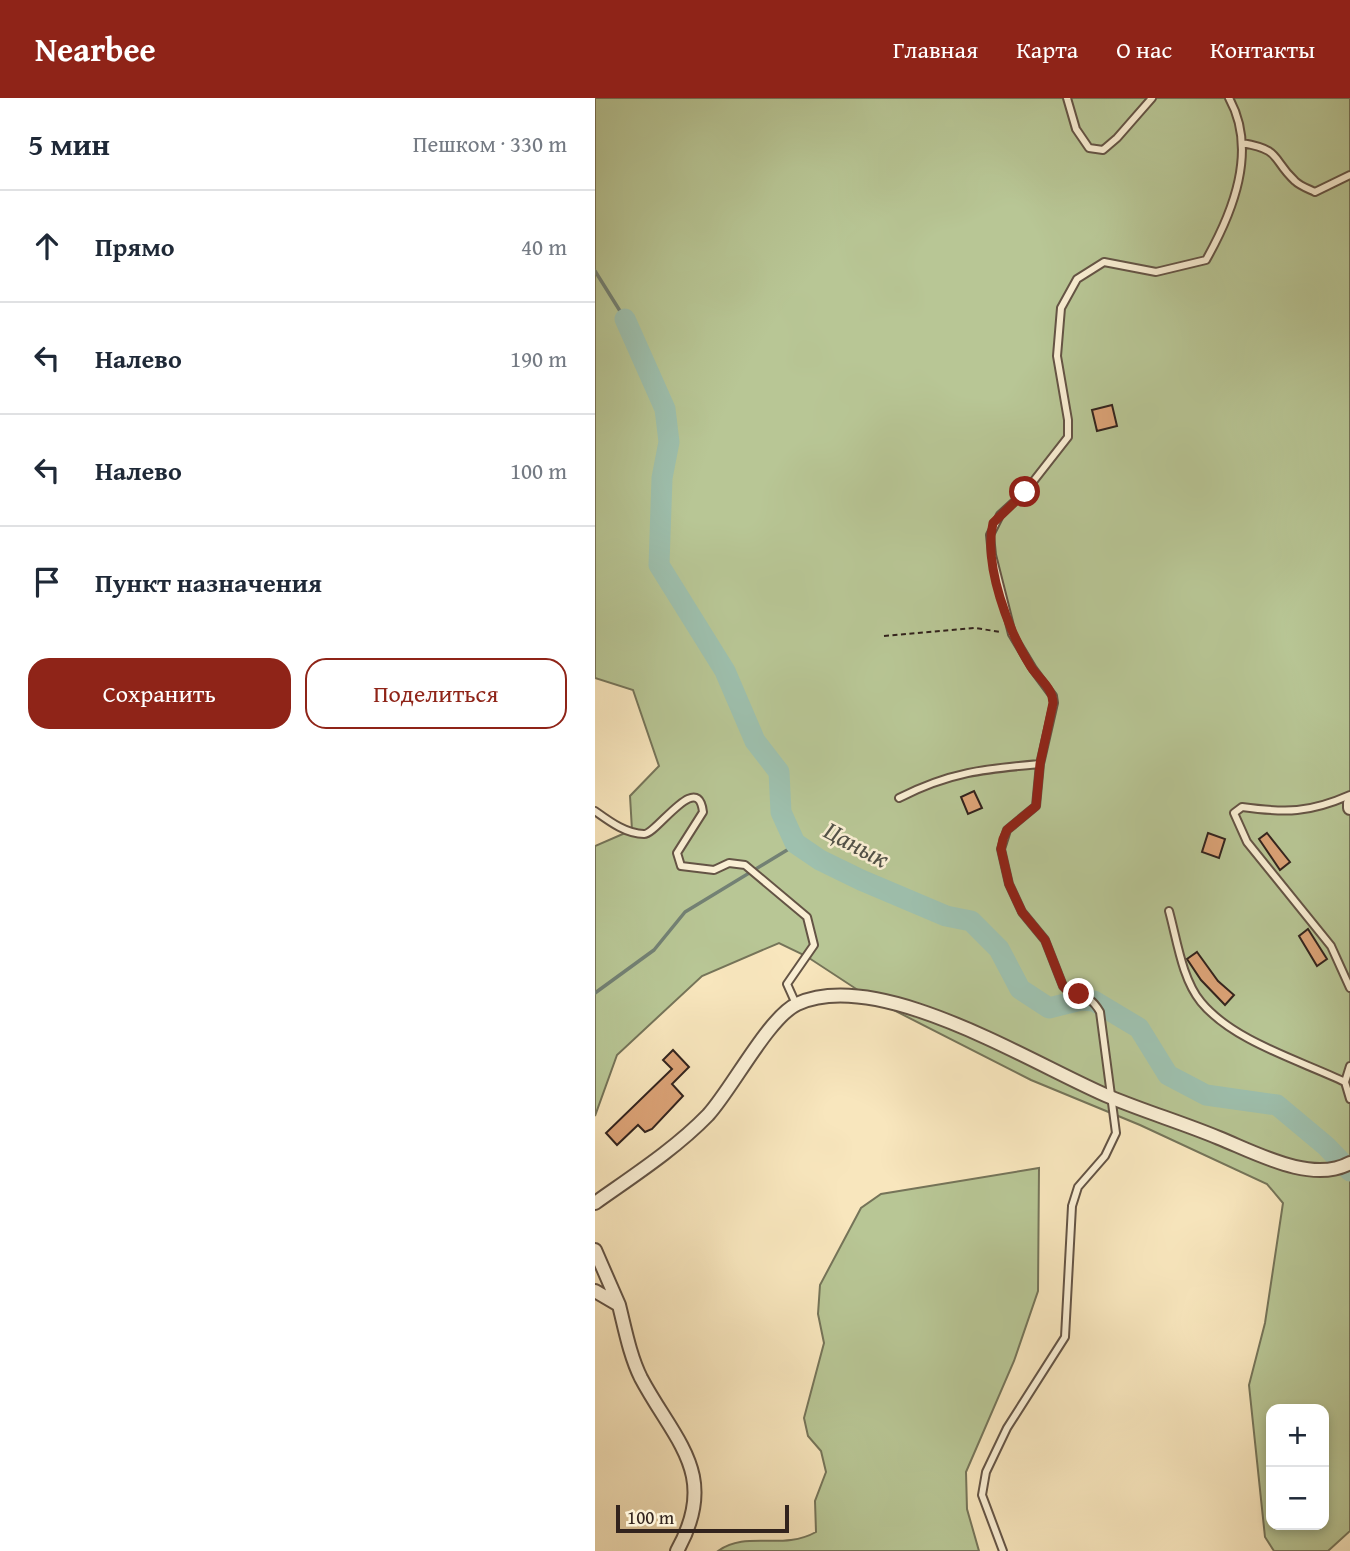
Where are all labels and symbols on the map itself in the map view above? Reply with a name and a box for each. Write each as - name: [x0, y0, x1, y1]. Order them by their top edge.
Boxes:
- route start: [1009, 476, 1040, 507]
- water label: Цанык: [817, 811, 897, 878]
- route end: [1063, 978, 1094, 1009]
- scale bar: [616, 1502, 789, 1534]

